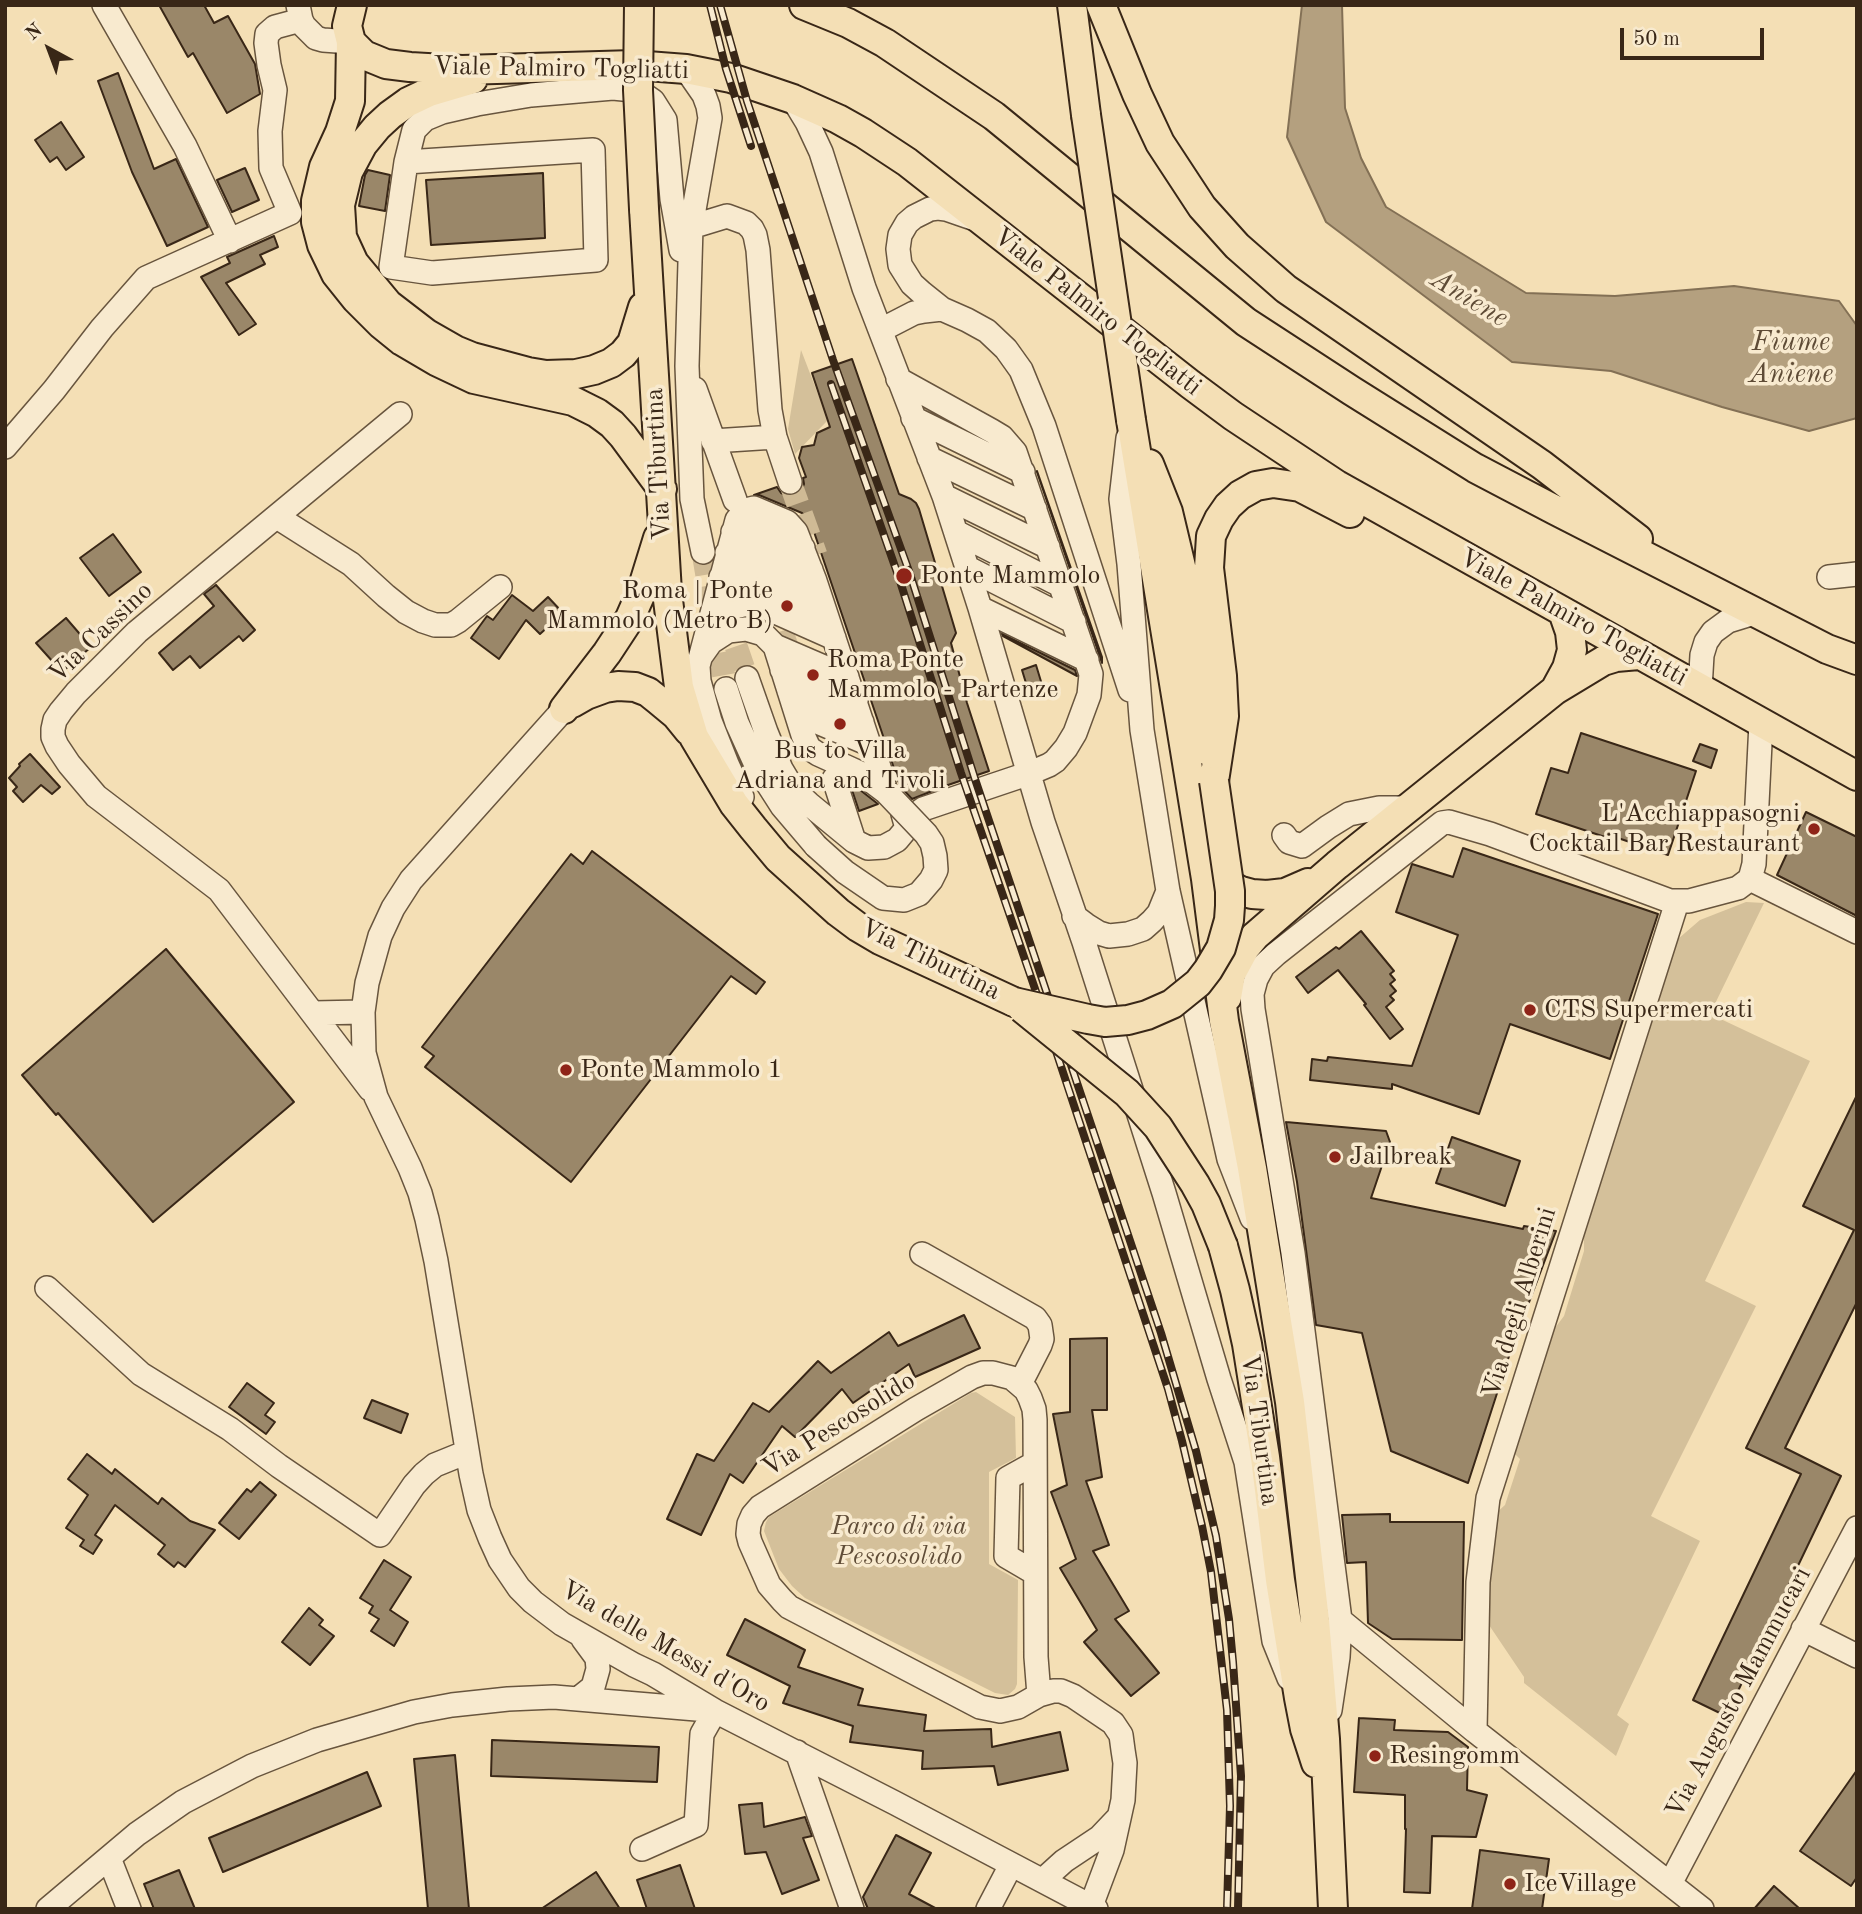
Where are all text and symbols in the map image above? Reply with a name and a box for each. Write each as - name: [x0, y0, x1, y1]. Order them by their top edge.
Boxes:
- north arrow: [14, 14, 84, 84]
- scale bar: [1624, 14, 1768, 58]
- text: N: [23, 21, 47, 45]
- text: 50 m: [1633, 29, 1680, 50]
- street label: Viale Palmiro Togliatti: [433, 51, 689, 87]
- street label: Viale Palmiro Togliatti: [987, 221, 1207, 403]
- water label: Aniene: [1424, 263, 1514, 335]
- water label: Fiume Aniene: [1749, 326, 1833, 392]
- street label: Via Tiburtina: [639, 387, 679, 541]
- street label: Viale Palmiro Togliatti: [1454, 542, 1692, 694]
- place label: Ponte Mammolo: [920, 560, 1100, 592]
- marker: Ponte Mammolo: [894, 566, 914, 586]
- place label: Roma | Ponte Mammolo (Metro B): [546, 575, 773, 636]
- street label: Via Cassino: [42, 576, 160, 690]
- marker: Roma | Ponte Mammolo (Metro B): [779, 598, 795, 614]
- place label: Roma Ponte Mammolo - Partenze: [827, 644, 1058, 706]
- marker: Roma Ponte Mammolo - Partenze: [805, 667, 821, 683]
- marker: Bus to Villa Adriana and Tivoli: [832, 716, 848, 732]
- place label: Bus to Villa Adriana and Tivoli: [735, 735, 945, 796]
- place label: L'Acchiappasogni Cocktail Bar Restaurant: [1529, 798, 1800, 860]
- marker: L'Acchiappasogni Cocktail Bar Restaurant: [1806, 821, 1822, 837]
- street label: Via Tiburtina: [855, 913, 1005, 1007]
- place label: CTS Supermercati: [1544, 994, 1753, 1026]
- marker: CTS Supermercati: [1522, 1002, 1538, 1018]
- place label: Ponte Mammolo 1: [580, 1054, 783, 1086]
- marker: Ponte Mammolo 1: [558, 1062, 574, 1078]
- place label: Jailbreak: [1349, 1141, 1452, 1173]
- marker: Jailbreak: [1327, 1149, 1343, 1165]
- street label: Via degli Alberini: [1476, 1204, 1564, 1402]
- street label: Via Tiburtina: [1233, 1352, 1285, 1508]
- street label: Via Pescosolido: [757, 1366, 921, 1484]
- park label: Parco di via Pescosolido: [831, 1511, 967, 1572]
- street label: Via Augusto Mammucari: [1660, 1562, 1818, 1824]
- street label: Via delle Messi d'Oro: [555, 1574, 775, 1720]
- place label: Resingomm: [1389, 1740, 1520, 1772]
- marker: Resingomm: [1367, 1748, 1383, 1764]
- place label: IceVillage: [1524, 1868, 1636, 1900]
- marker: IceVillage: [1502, 1876, 1518, 1892]

